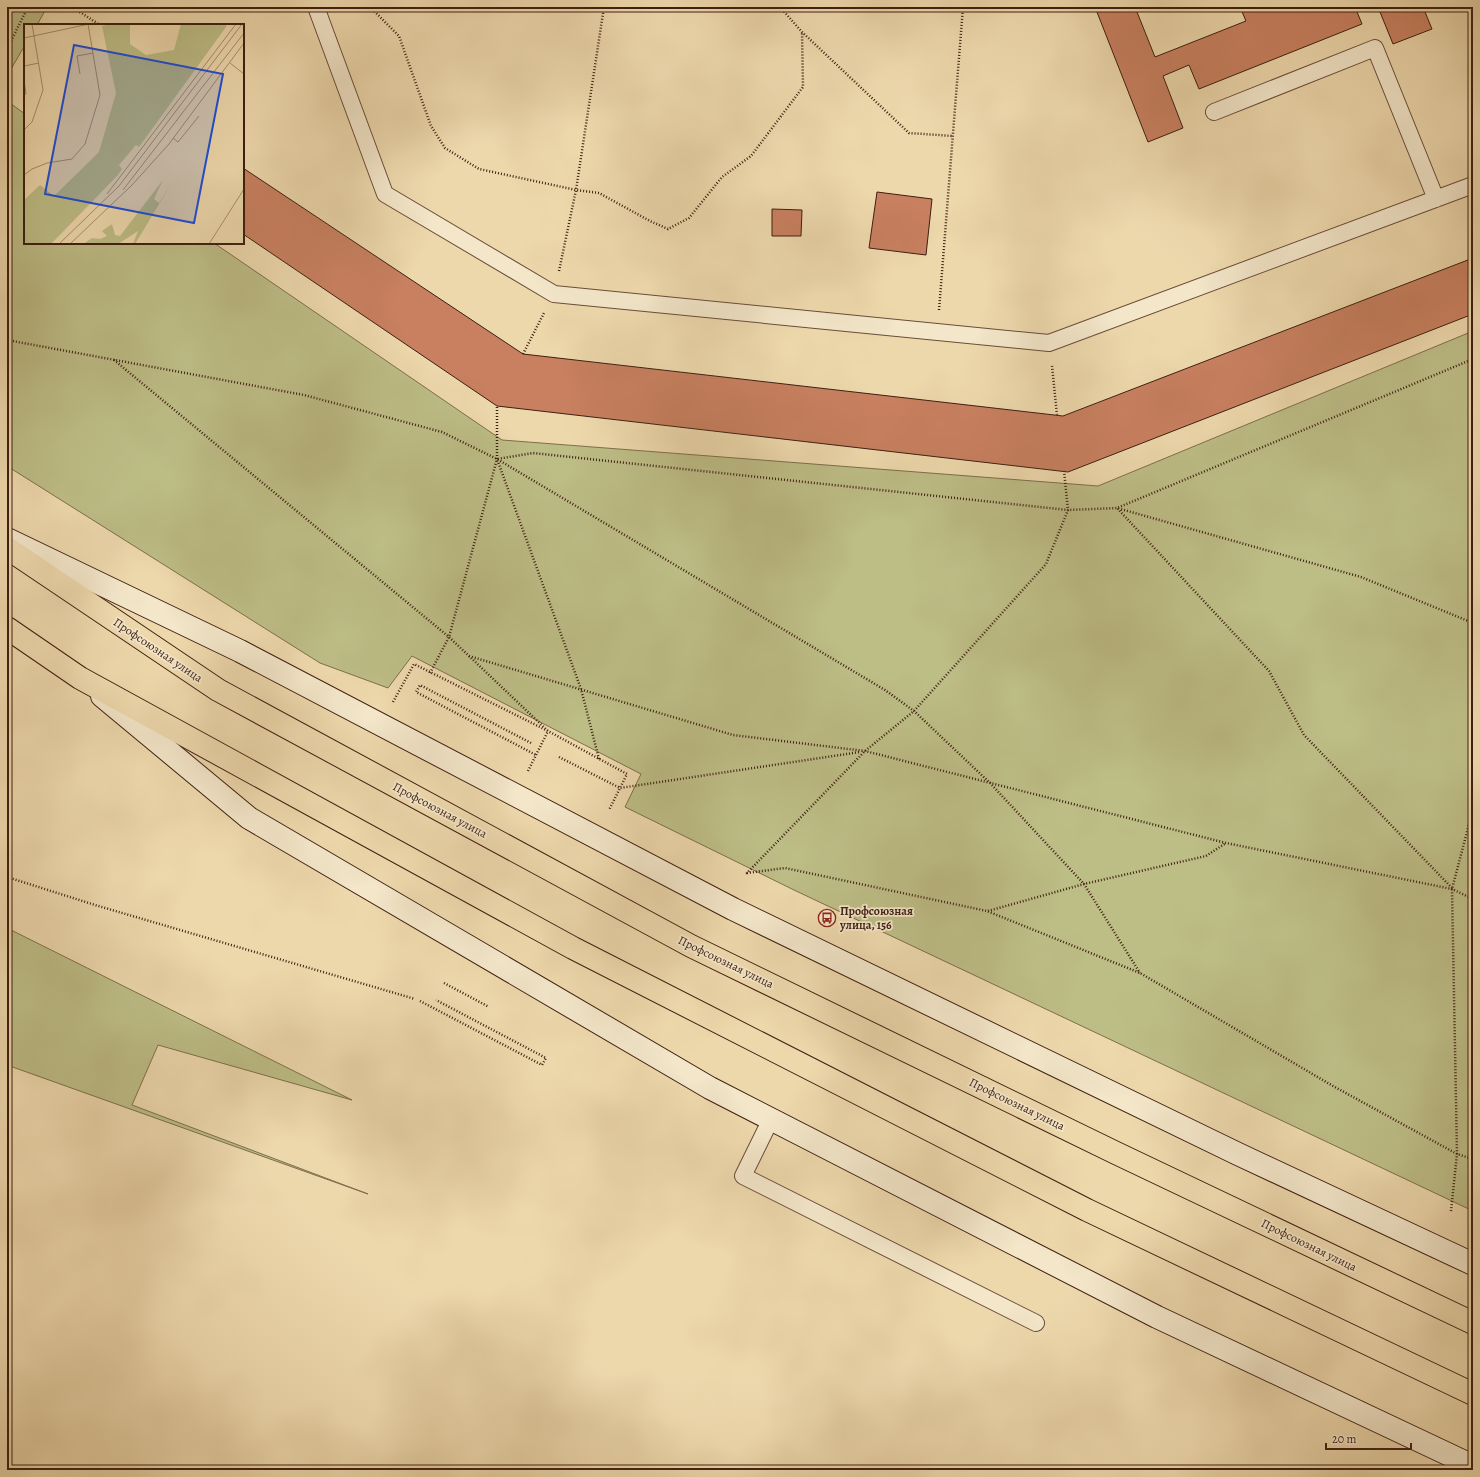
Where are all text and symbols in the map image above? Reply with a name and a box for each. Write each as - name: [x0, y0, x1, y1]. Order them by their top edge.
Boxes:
- inset map: [24, 24, 244, 244]
- street label: Профсоюзная улица: [110, 614, 206, 686]
- street label: Профсоюзная улица: [390, 778, 490, 842]
- place label: Профсоюзная улица, 156: [839, 903, 913, 933]
- bus stop icon: Профсоюзная улица, 156: [817, 908, 837, 928]
- street label: Профсоюзная улица: [676, 932, 777, 992]
- street label: Профсоюзная улица: [967, 1074, 1068, 1134]
- street label: Профсоюзная улица: [1259, 1215, 1360, 1275]
- scale bar: [1326, 1425, 1411, 1451]
- text: 20 m: [1332, 1431, 1356, 1447]

